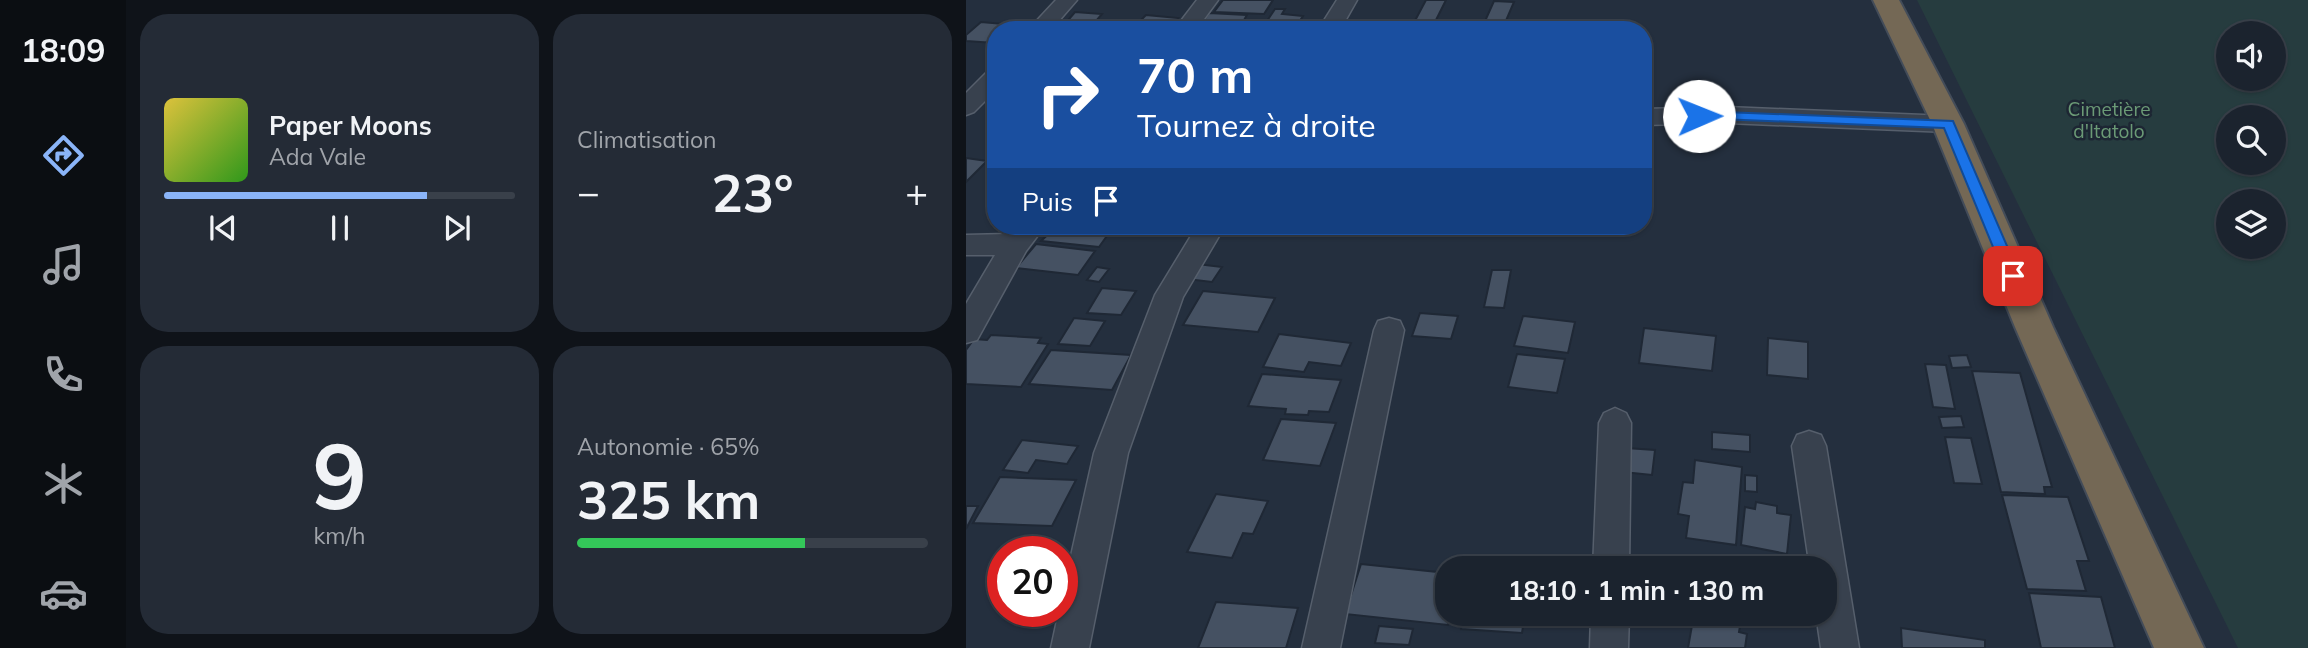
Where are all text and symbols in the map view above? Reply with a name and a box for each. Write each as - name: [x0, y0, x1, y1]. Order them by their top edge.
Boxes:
- map controls: [2216, 21, 2286, 259]
- button: sound: [2216, 21, 2286, 91]
- text: 18:09: [21, 30, 105, 70]
- text: 70 m: [1137, 44, 1253, 105]
- icon: right: [1022, 49, 1113, 140]
- position arrow: [1662, 79, 1736, 153]
- park label: Cimetière d'Itatolo: [2067, 97, 2151, 143]
- text: Tournez à droite: [1137, 105, 1376, 145]
- button: search: [2216, 105, 2286, 175]
- text: Paper Moons: [269, 109, 432, 142]
- text: Climatisation: [577, 125, 717, 154]
- icon: directions: [39, 131, 88, 180]
- text: Ada Vale: [269, 142, 366, 171]
- text: 23°: [711, 160, 794, 225]
- text: −: [577, 168, 600, 216]
- text: +: [905, 168, 928, 216]
- icon: arrive: [1087, 182, 1125, 220]
- text: Puis: [1022, 185, 1073, 218]
- button: layers: [2216, 189, 2286, 259]
- icon: previous: [204, 209, 242, 247]
- icon: pause: [321, 209, 359, 247]
- icon: next: [438, 209, 476, 247]
- icon: music: [39, 240, 88, 289]
- pin: [1983, 246, 2043, 306]
- icon: arrive: [1994, 257, 2032, 295]
- icon: phone: [39, 350, 88, 399]
- text: 9: [312, 418, 367, 532]
- text: Autonomie · 65%: [577, 432, 760, 461]
- icon: climate: [39, 459, 88, 508]
- text: 325 km: [577, 467, 760, 532]
- text: km/h: [313, 521, 366, 550]
- speed limit sign: 20: [987, 536, 1078, 627]
- icon: car: [39, 569, 88, 618]
- text: 18:10 · 1 min · 130 m: [1508, 574, 1764, 607]

